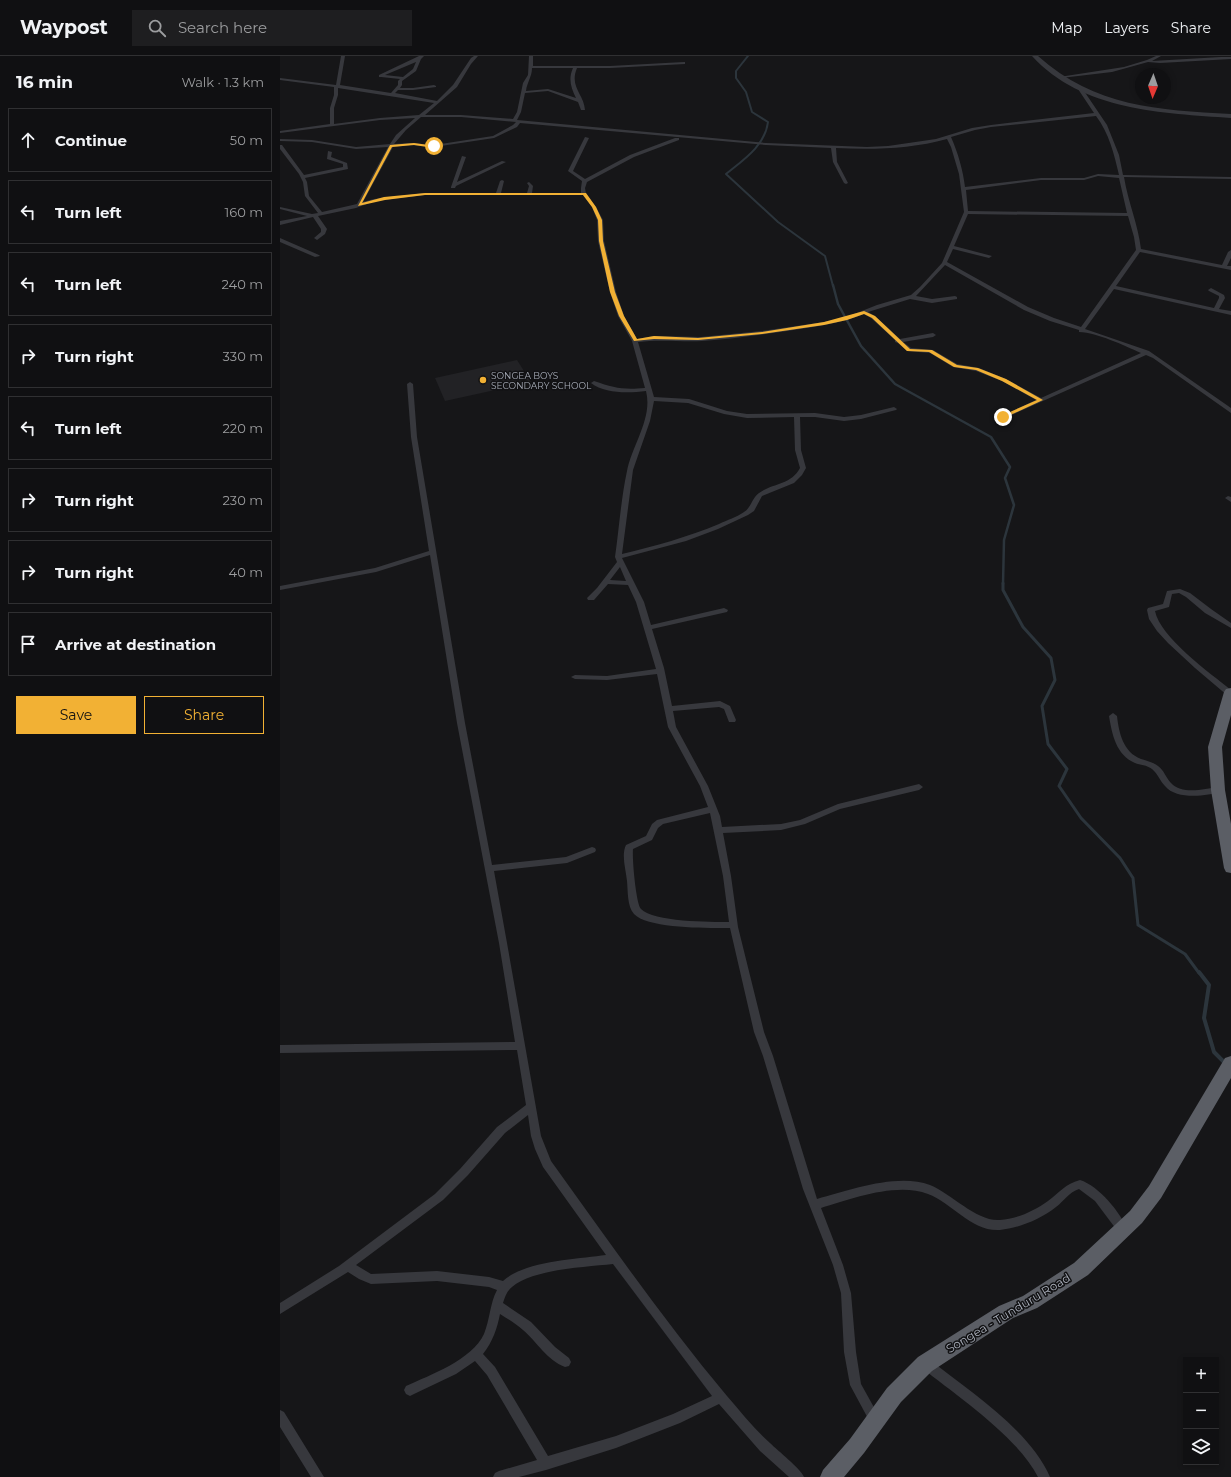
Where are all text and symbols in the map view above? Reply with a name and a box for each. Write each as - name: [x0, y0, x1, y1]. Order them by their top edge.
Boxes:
- search box: [132, 10, 412, 46]
- text: Waypost: [20, 16, 108, 39]
- icon: search: [146, 17, 168, 39]
- text: Search here: [178, 18, 267, 37]
- text: Map: [1051, 19, 1082, 37]
- text: Layers: [1104, 19, 1149, 37]
- text: Share: [1171, 19, 1211, 37]
- north arrow: [1135, 68, 1171, 104]
- text: 16 min: [16, 72, 73, 92]
- text: Walk · 1.3 km: [181, 74, 264, 90]
- icon: ahead: [17, 129, 39, 151]
- text: Continue: [55, 131, 127, 150]
- text: 50 m: [230, 132, 263, 148]
- route start: [425, 137, 443, 155]
- icon: left: [17, 201, 39, 223]
- text: Turn left: [55, 203, 122, 222]
- text: 160 m: [225, 204, 263, 220]
- icon: left: [17, 273, 39, 295]
- text: Turn left: [55, 275, 122, 294]
- text: 240 m: [222, 276, 263, 292]
- icon: right: [17, 345, 39, 367]
- text: Turn right: [55, 347, 134, 366]
- text: 330 m: [223, 348, 263, 364]
- place label: SONGEA BOYS SECONDARY SCHOOL: [491, 370, 592, 391]
- marker: SONGEA BOYS SECONDARY SCHOOL: [478, 375, 488, 385]
- route end: [994, 408, 1012, 426]
- icon: left: [17, 417, 39, 439]
- text: Turn left: [55, 419, 122, 438]
- text: 220 m: [222, 420, 263, 436]
- icon: right: [17, 489, 39, 511]
- text: Turn right: [55, 491, 134, 510]
- text: 230 m: [222, 492, 263, 508]
- icon: right: [17, 561, 39, 583]
- text: Turn right: [55, 563, 134, 582]
- text: 40 m: [229, 564, 263, 580]
- icon: arrive: [17, 633, 39, 655]
- text: Arrive at destination: [55, 635, 216, 654]
- button: Save: [16, 696, 136, 734]
- button: Share: [144, 696, 264, 734]
- street label: Songea - Tunduru Road: [943, 1270, 1073, 1356]
- map controls: [1183, 1357, 1219, 1465]
- button: +: [1183, 1357, 1219, 1393]
- button: −: [1183, 1393, 1219, 1429]
- button: layers: [1183, 1429, 1219, 1465]

